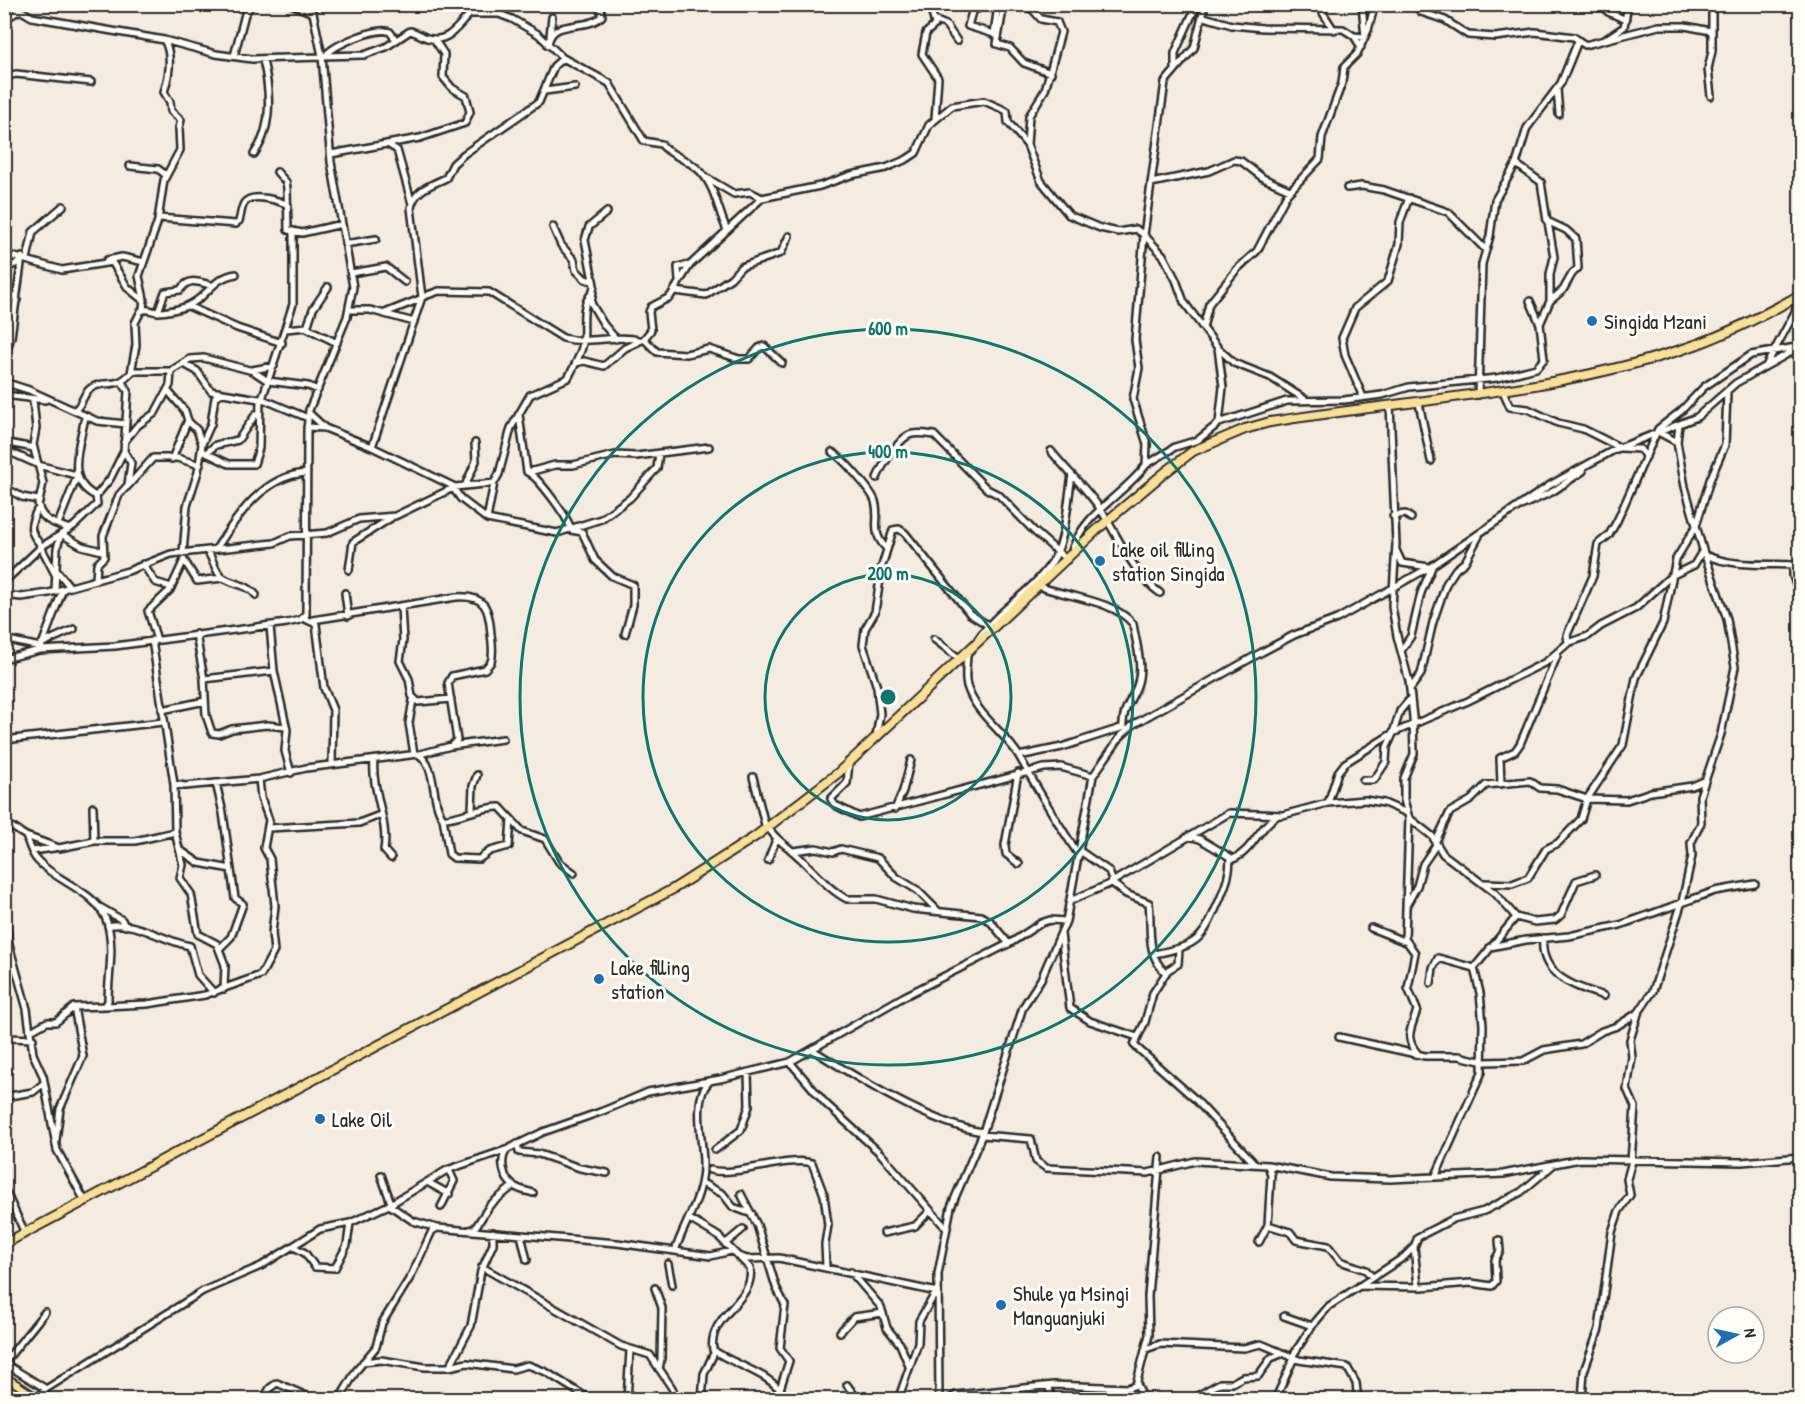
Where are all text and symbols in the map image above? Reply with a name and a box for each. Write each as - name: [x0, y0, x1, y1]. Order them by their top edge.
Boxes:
- place label: Singida Mzani: [1604, 307, 1707, 336]
- marker: Singida Mzani: [1585, 314, 1599, 328]
- text: 600 m: [868, 316, 908, 341]
- text: 400 m: [868, 439, 908, 464]
- place label: Lake oil filling station Singida: [1112, 535, 1225, 588]
- marker: Lake oil filling station Singida: [1093, 554, 1107, 568]
- text: 200 m: [868, 561, 908, 586]
- centre of rings: [878, 687, 898, 707]
- place label: Lake filling station: [611, 953, 690, 1006]
- marker: Lake filling station: [592, 972, 606, 986]
- place label: Lake Oil: [332, 1105, 392, 1134]
- marker: Lake Oil: [313, 1112, 327, 1126]
- place label: Shule ya Msingi Manguanjuki: [1013, 1279, 1129, 1332]
- marker: Shule ya Msingi Manguanjuki: [994, 1298, 1008, 1312]
- north arrow: [1706, 1305, 1766, 1365]
- text: N: [1739, 1327, 1762, 1339]

